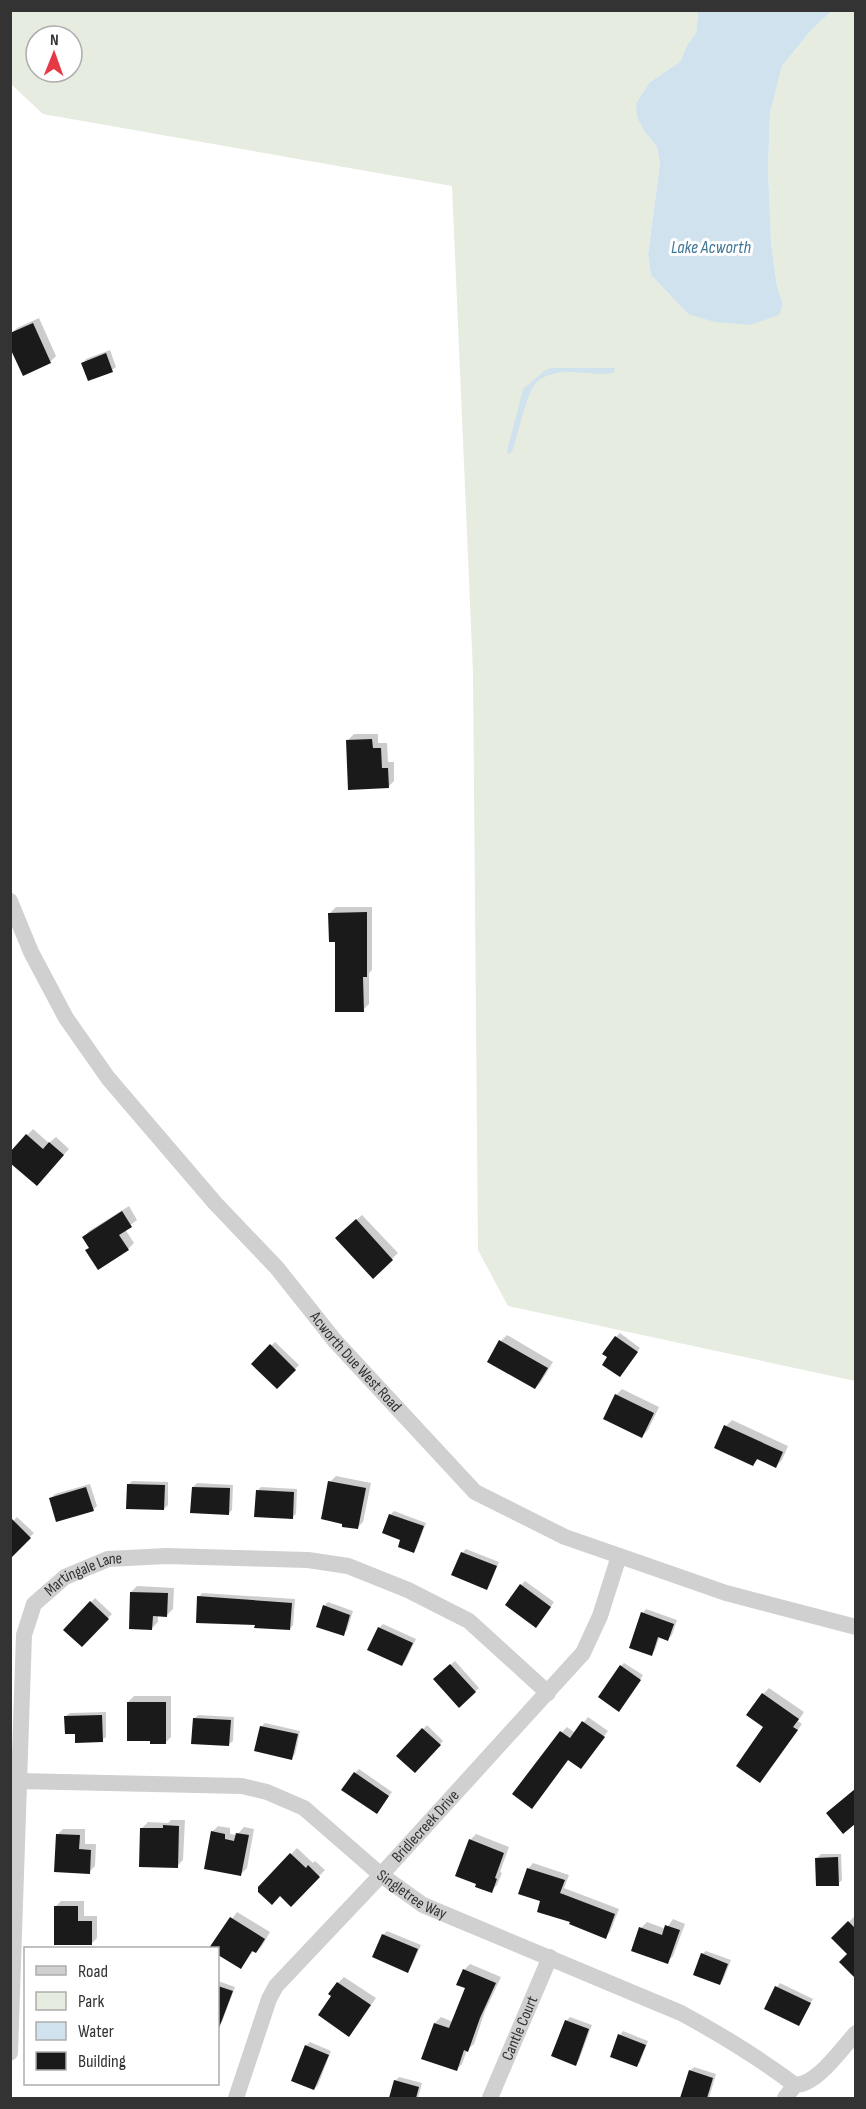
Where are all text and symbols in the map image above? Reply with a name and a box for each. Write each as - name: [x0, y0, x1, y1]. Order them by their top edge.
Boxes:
- north arrow: [24, 24, 84, 84]
- text: N: [50, 31, 59, 50]
- water label: Lake Acworth: [671, 237, 752, 258]
- street label: Acworth Due West Road: [305, 1307, 405, 1416]
- street label: Martingale Lane: [40, 1549, 122, 1600]
- street label: Bridlecreek Drive: [388, 1786, 463, 1866]
- street label: Singletree Way: [373, 1866, 450, 1923]
- legend: [24, 1947, 219, 2085]
- text: Road: [78, 1961, 108, 1982]
- text: Park: [78, 1991, 104, 2012]
- street label: Cantle Court: [498, 1993, 542, 2063]
- text: Water: [78, 2021, 114, 2042]
- text: Building: [78, 2051, 126, 2072]

